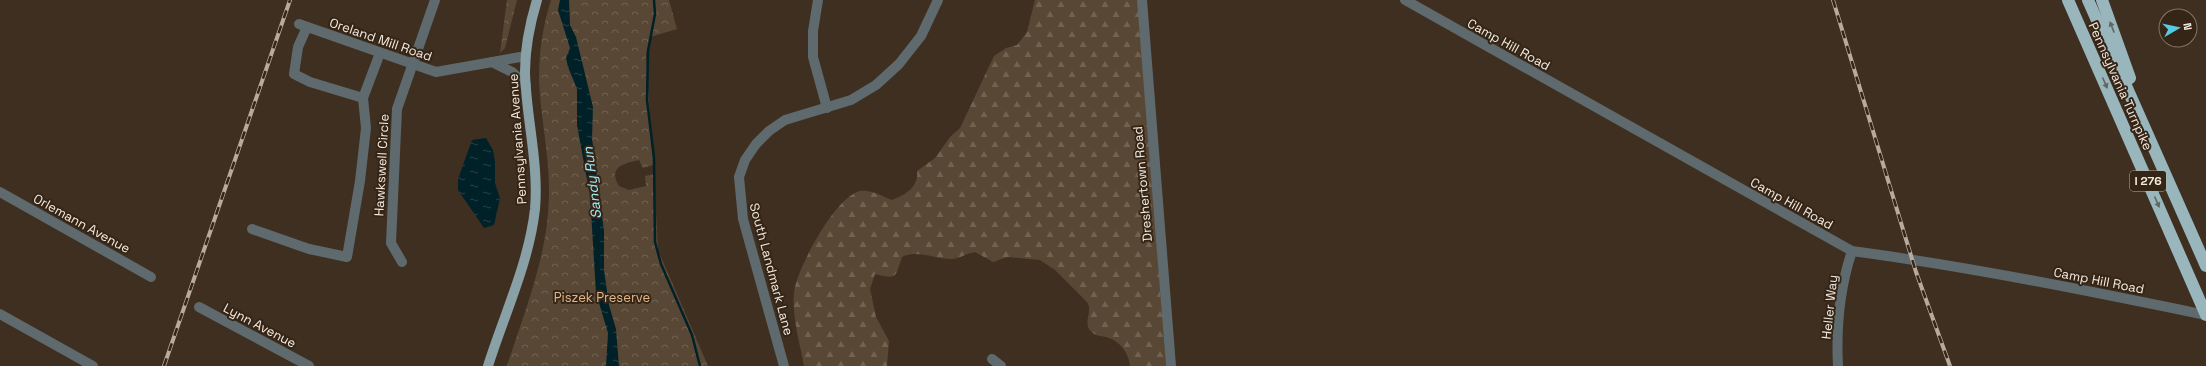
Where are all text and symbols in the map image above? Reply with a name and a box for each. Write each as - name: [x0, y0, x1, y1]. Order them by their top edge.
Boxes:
- north arrow: [2158, 8, 2198, 48]
- street label: Oreland Mill Road: [327, 14, 434, 65]
- street label: Camp Hill Road: [1464, 15, 1553, 74]
- street label: Pennsylvania Turnpike: [2085, 19, 2156, 153]
- one-way arrow: [2109, 20, 2115, 32]
- text: N: [2180, 22, 2195, 31]
- street label: Pennsylvania Avenue: [504, 73, 531, 205]
- one-way arrow: [2102, 78, 2108, 89]
- street label: Hawkswell Circle: [370, 113, 393, 217]
- street label: Dreshertown Road: [1129, 126, 1156, 242]
- water label: Sandy Run: [579, 146, 605, 220]
- road number: I 276: [2130, 171, 2166, 191]
- street label: Camp Hill Road: [1747, 174, 1836, 233]
- street label: Orlemann Avenue: [30, 190, 133, 257]
- one-way arrow: [2154, 197, 2160, 208]
- street label: South Landmark Lane: [746, 201, 797, 337]
- street label: Camp Hill Road: [2052, 263, 2146, 298]
- street label: Heller Way: [1818, 274, 1841, 340]
- park label: Piszek Preserve: [554, 289, 650, 306]
- street label: Lynn Avenue: [220, 299, 299, 352]

